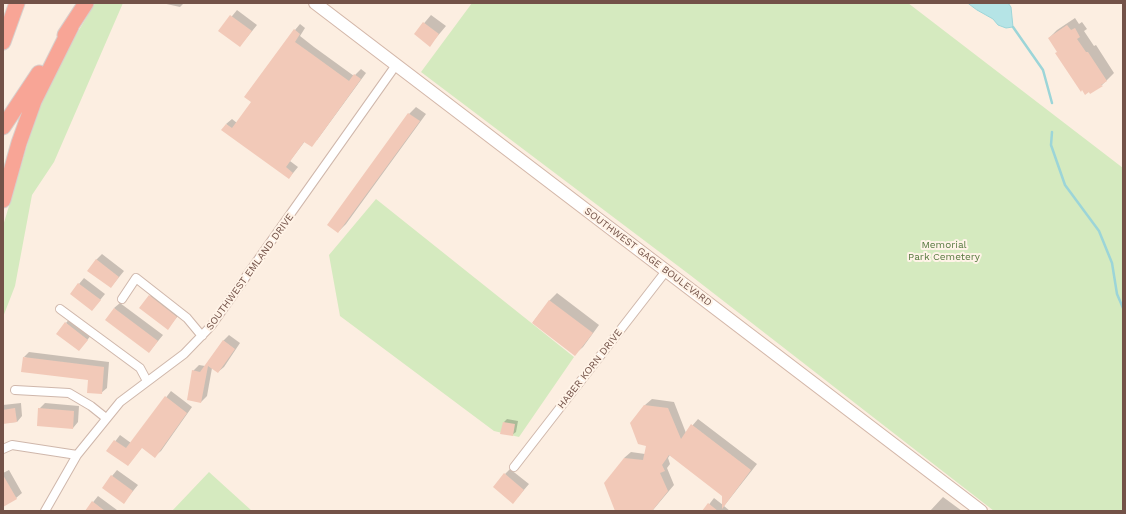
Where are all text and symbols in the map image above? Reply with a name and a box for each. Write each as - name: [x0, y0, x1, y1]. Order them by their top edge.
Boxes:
- street label: SOUTHWEST GAGE BOULEVARD: [582, 205, 714, 309]
- street label: SOUTHWEST EMLAND DRIVE: [204, 211, 296, 333]
- park label: Memorial Park Cemetery: [908, 239, 980, 262]
- street label: HABER KORN DRIVE: [555, 327, 625, 411]

